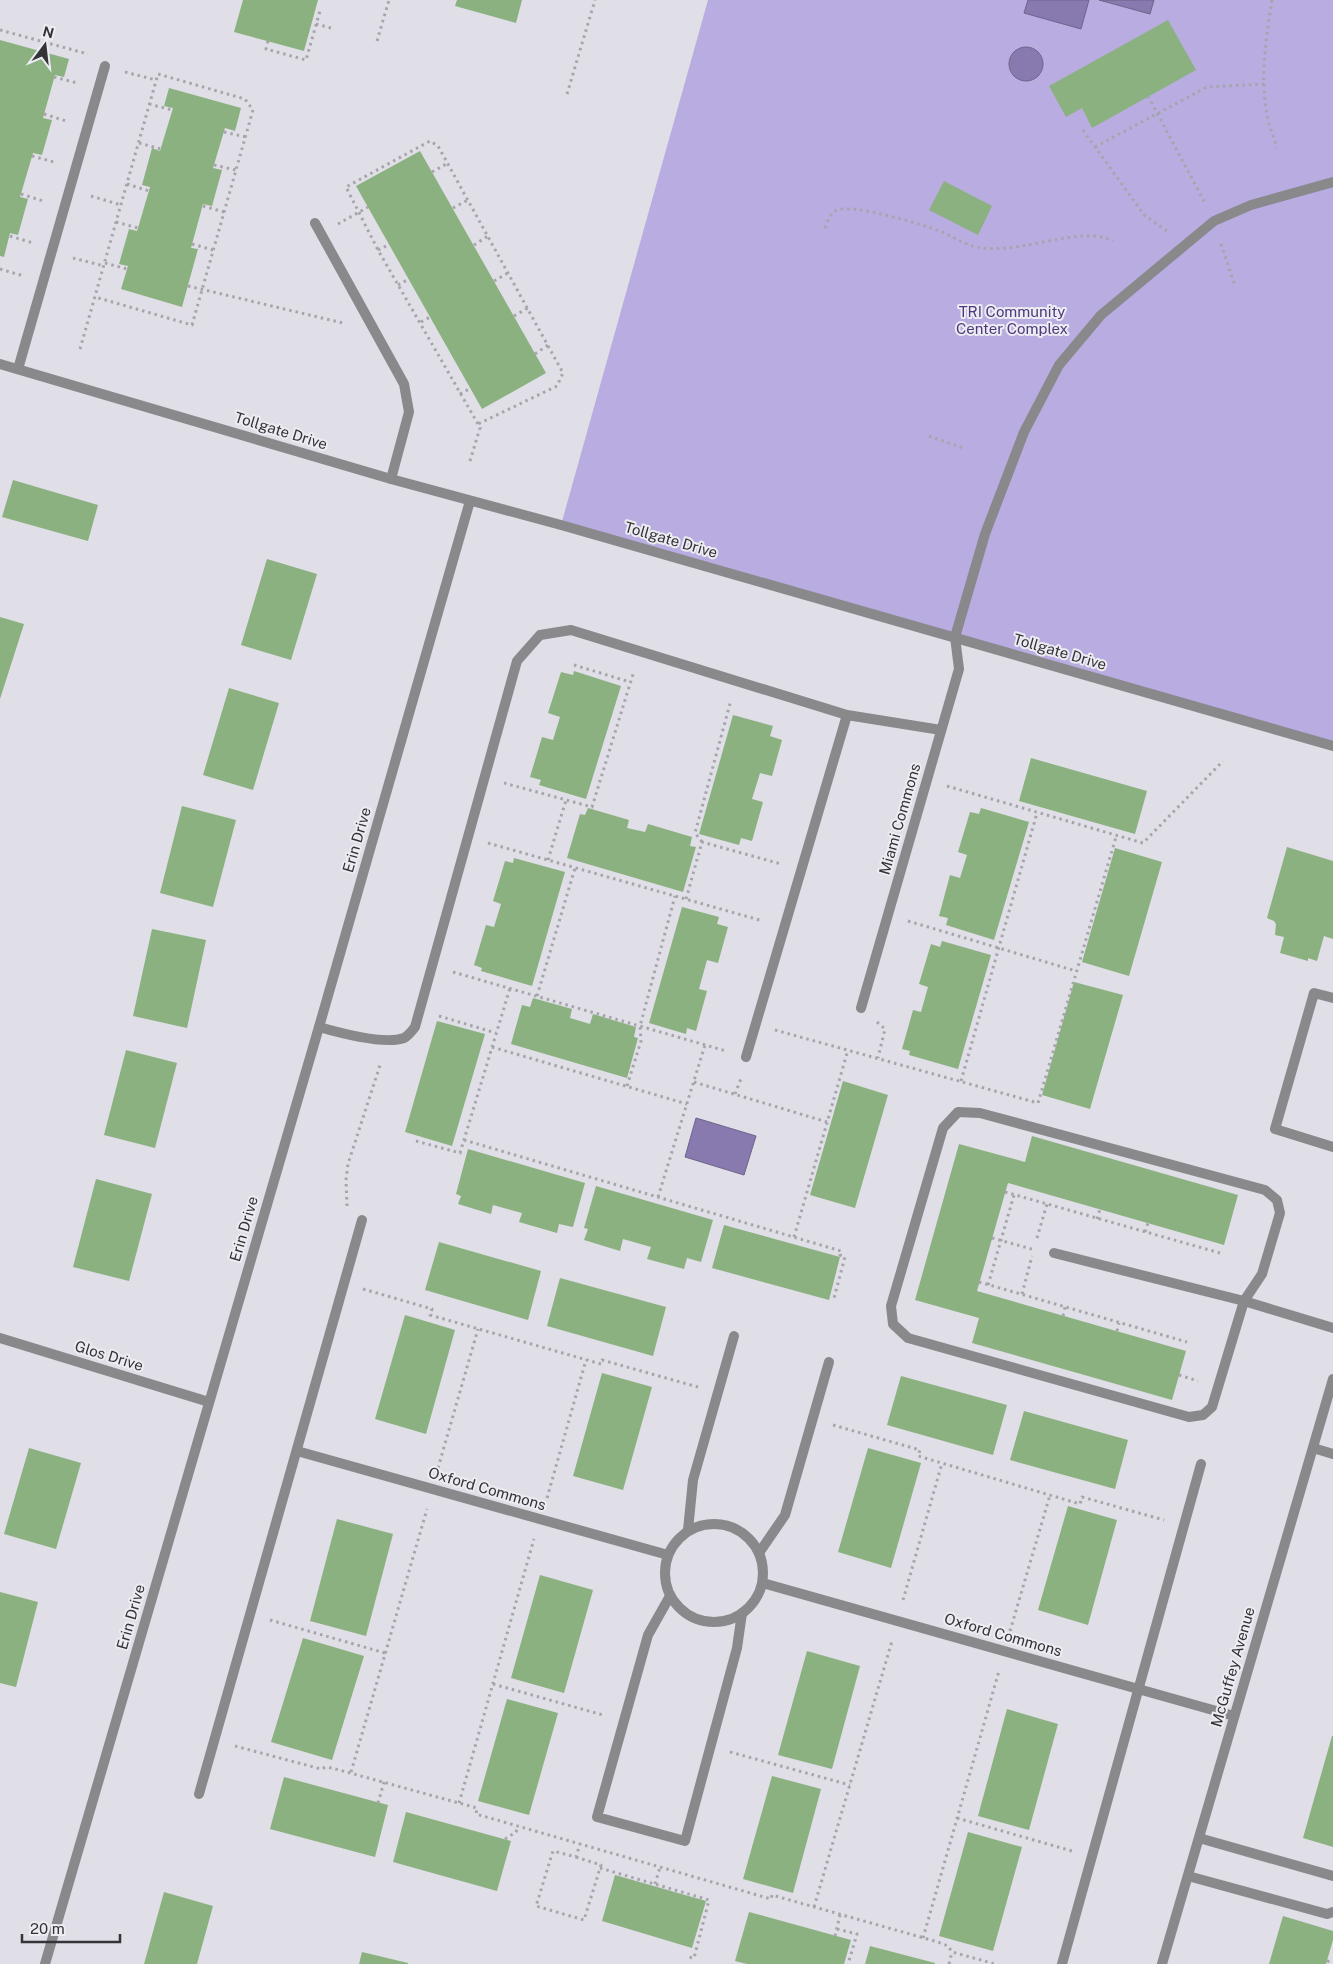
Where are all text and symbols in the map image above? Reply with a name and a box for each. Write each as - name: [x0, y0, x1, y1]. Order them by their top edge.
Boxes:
- north arrow: [20, 20, 70, 70]
- text: N: [41, 23, 56, 42]
- park label: TRI Community Center Complex: [956, 303, 1068, 337]
- street label: Tollgate Drive: [233, 408, 330, 453]
- street label: Tollgate Drive: [623, 518, 720, 561]
- street label: Tollgate Drive: [1012, 630, 1109, 673]
- street label: Miami Commons: [875, 761, 924, 876]
- street label: Erin Drive: [339, 805, 374, 874]
- street label: Erin Drive: [226, 1194, 261, 1263]
- street label: Glos Drive: [73, 1337, 145, 1374]
- street label: Oxford Commons: [426, 1464, 548, 1513]
- street label: Erin Drive: [113, 1582, 148, 1651]
- street label: McGuffey Avenue: [1207, 1605, 1258, 1729]
- street label: Oxford Commons: [942, 1610, 1064, 1659]
- scale bar: [22, 1912, 120, 1944]
- text: 20 m: [30, 1920, 65, 1937]

